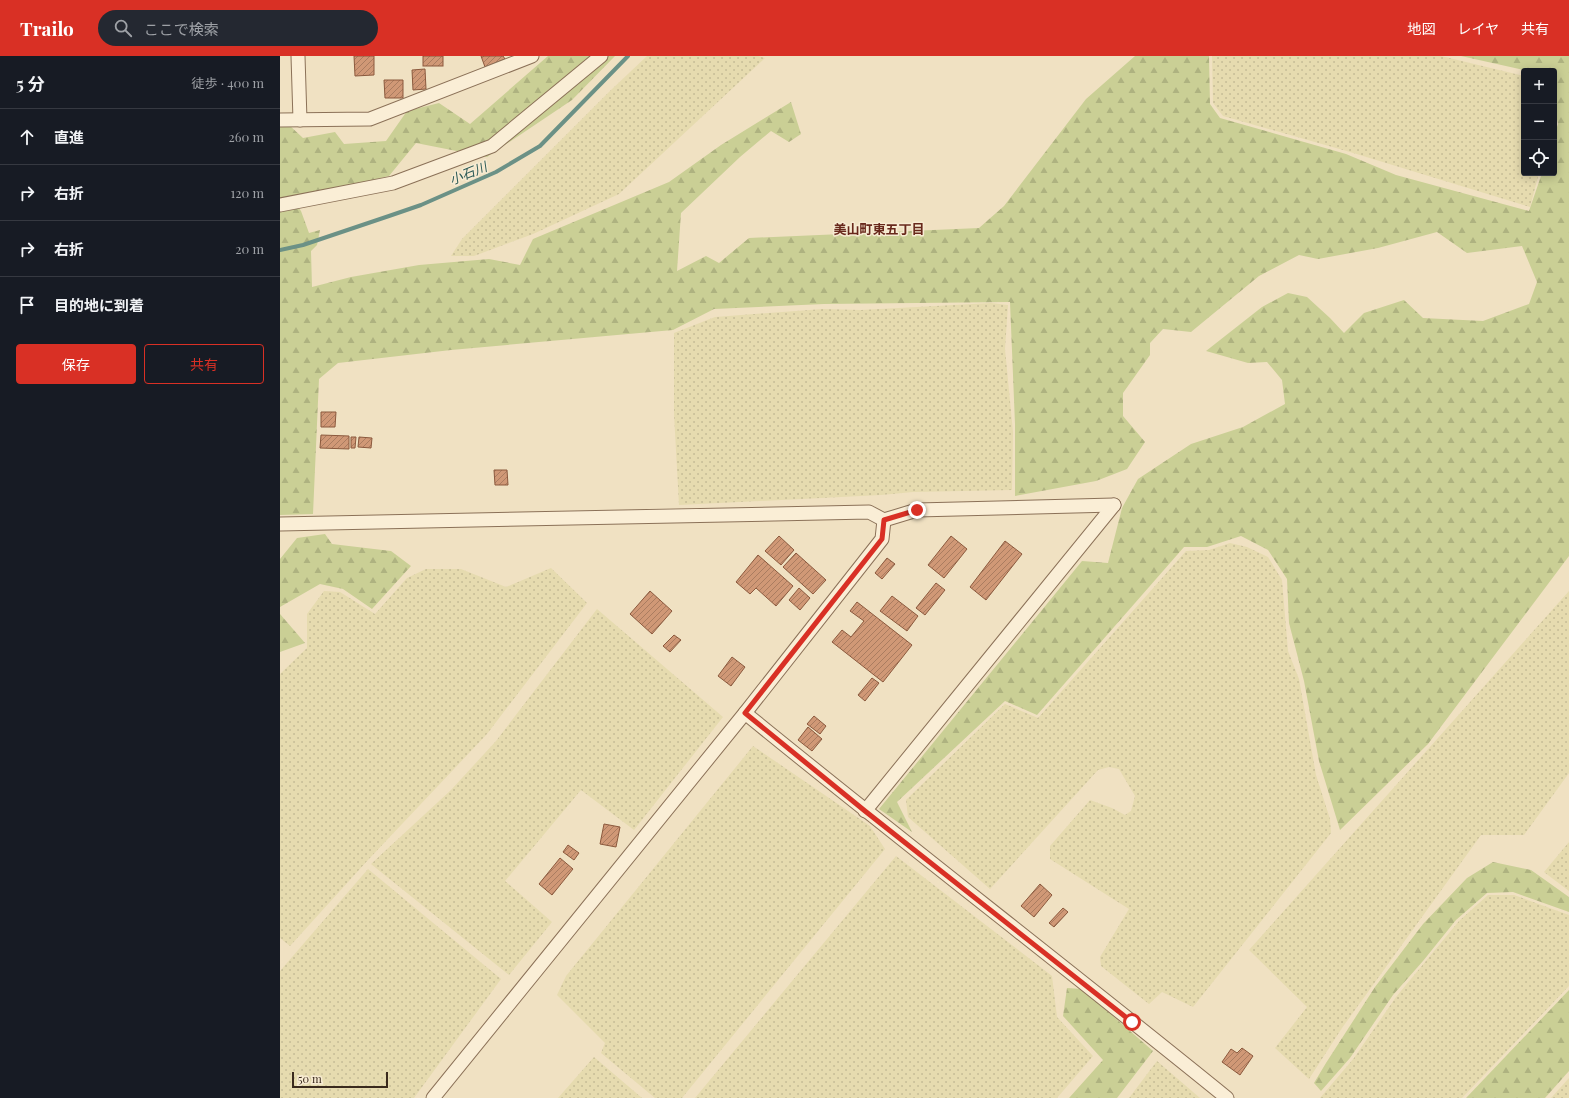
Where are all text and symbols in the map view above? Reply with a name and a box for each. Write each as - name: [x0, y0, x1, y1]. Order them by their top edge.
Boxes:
- search box: [98, 10, 378, 46]
- text: Trailo: [20, 15, 74, 41]
- icon: search: [112, 17, 134, 39]
- text: ここで検索: [144, 19, 219, 39]
- text: 地図: [1407, 19, 1435, 38]
- text: レイヤ: [1457, 19, 1499, 38]
- text: 共有: [1521, 19, 1549, 38]
- map controls: [1521, 68, 1557, 176]
- button: +: [1521, 68, 1557, 104]
- text: 5 分: [16, 72, 45, 94]
- text: 徒歩 · 400 m: [192, 74, 264, 91]
- button: −: [1521, 104, 1557, 140]
- icon: ahead: [16, 126, 38, 148]
- text: 直進: [54, 127, 84, 147]
- text: 260 m: [228, 128, 264, 145]
- button: locate: [1521, 140, 1557, 176]
- water label: 小石川: [447, 157, 491, 188]
- icon: right: [16, 182, 38, 204]
- text: 右折: [54, 183, 84, 203]
- text: 120 m: [230, 184, 264, 201]
- district label: 美山町東五丁目: [833, 220, 925, 237]
- icon: right: [16, 238, 38, 260]
- text: 右折: [54, 239, 84, 259]
- text: 20 m: [235, 240, 264, 257]
- icon: arrive: [16, 294, 38, 316]
- text: 目的地に到着: [54, 295, 144, 315]
- button: 保存: [16, 344, 136, 384]
- button: 共有: [144, 344, 264, 384]
- route end: [908, 501, 926, 519]
- route start: [1123, 1013, 1141, 1031]
- scale bar: [292, 1070, 388, 1089]
- text: 50 m: [298, 1071, 322, 1086]

